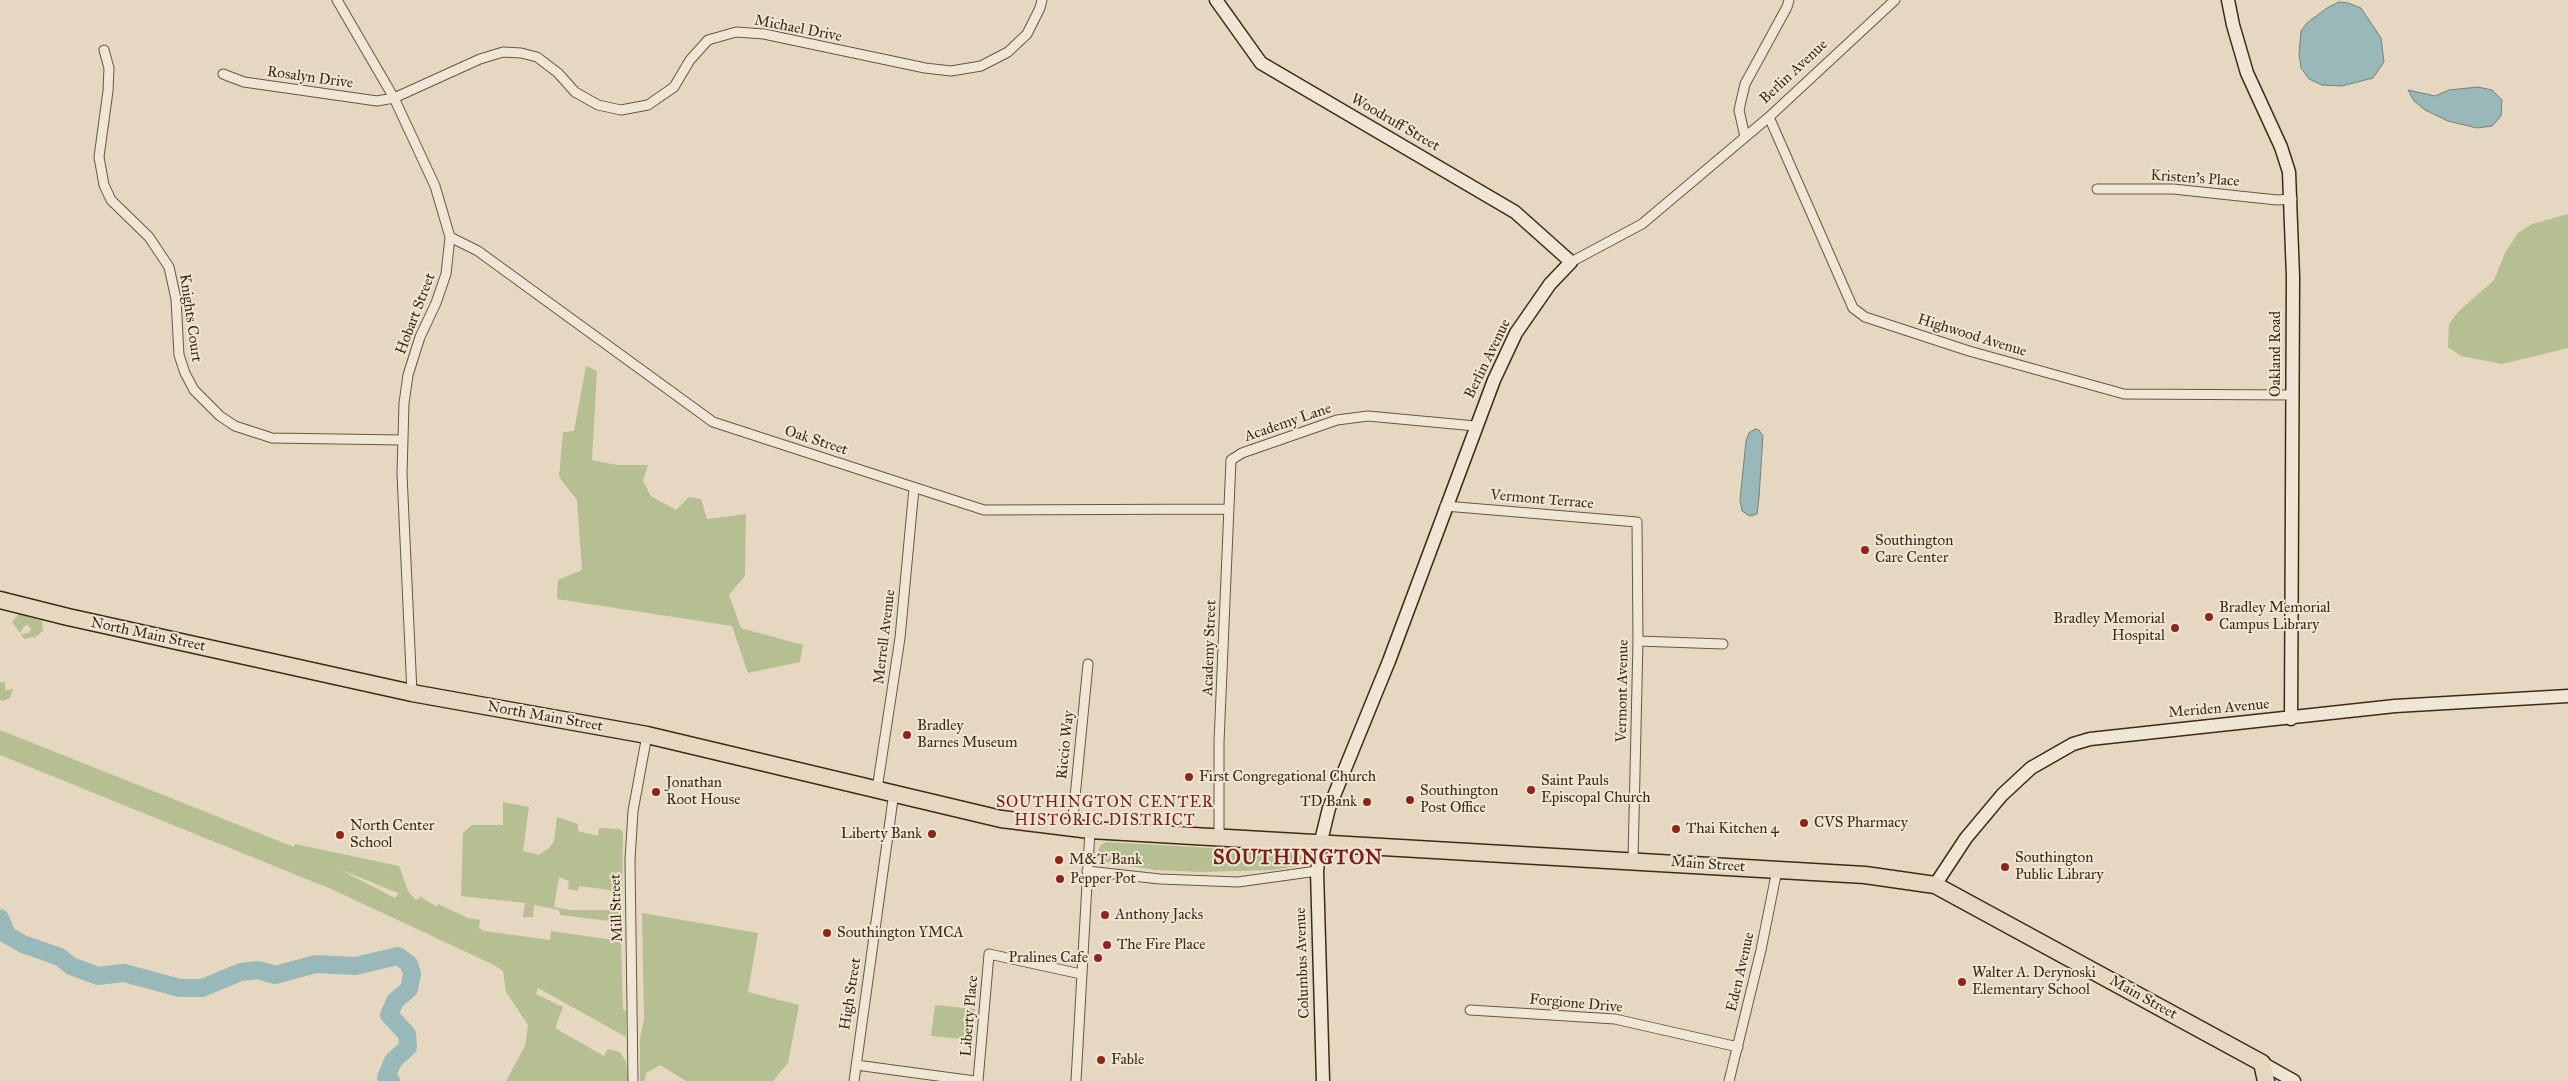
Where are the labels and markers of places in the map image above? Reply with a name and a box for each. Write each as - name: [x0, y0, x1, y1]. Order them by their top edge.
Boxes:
- place label: Southington Care Center: [1875, 532, 1953, 567]
- marker: Southington Care Center: [1859, 544, 1871, 556]
- place label: Bradley Memorial Campus Library: [2219, 599, 2331, 634]
- place label: Bradley Memorial Hospital: [2053, 610, 2165, 645]
- marker: Bradley Memorial Campus Library: [2203, 611, 2215, 623]
- marker: Bradley Memorial Hospital: [2169, 622, 2181, 634]
- place label: Bradley Barnes Museum: [917, 717, 1018, 752]
- marker: Bradley Barnes Museum: [901, 729, 913, 741]
- place label: First Congregational Church: [1199, 768, 1376, 786]
- marker: First Congregational Church: [1183, 771, 1195, 783]
- place label: Saint Pauls Episcopal Church: [1541, 772, 1651, 807]
- place label: Jonathan Root House: [666, 774, 740, 809]
- place label: Southington Post Office: [1420, 782, 1498, 817]
- marker: Saint Pauls Episcopal Church: [1525, 784, 1537, 796]
- marker: Jonathan Root House: [650, 786, 662, 798]
- place label: TD Bank: [1300, 793, 1357, 811]
- marker: Southington Post Office: [1404, 794, 1416, 806]
- marker: TD Bank: [1361, 796, 1373, 808]
- place label: CVS Pharmacy: [1814, 814, 1908, 832]
- place label: North Center School: [350, 817, 434, 852]
- marker: CVS Pharmacy: [1798, 817, 1810, 829]
- place label: Thai Kitchen 4: [1686, 820, 1779, 838]
- marker: Thai Kitchen 4: [1670, 823, 1682, 835]
- place label: Liberty Bank: [841, 825, 922, 843]
- marker: Liberty Bank: [926, 828, 938, 840]
- marker: North Center School: [334, 829, 346, 841]
- place label: Southington Public Library: [2015, 849, 2103, 884]
- place label: M&T Bank: [1069, 851, 1142, 869]
- marker: M&T Bank: [1053, 854, 1065, 866]
- marker: Southington Public Library: [1999, 861, 2011, 873]
- place label: Pepper Pot: [1070, 870, 1136, 888]
- marker: Pepper Pot: [1054, 873, 1066, 885]
- place label: Anthony Jacks: [1115, 906, 1203, 924]
- marker: Anthony Jacks: [1099, 909, 1111, 921]
- place label: Southington YMCA: [837, 924, 964, 942]
- marker: Southington YMCA: [821, 927, 833, 939]
- place label: The Fire Place: [1117, 936, 1206, 954]
- marker: The Fire Place: [1101, 939, 1113, 951]
- place label: Pralines Cafe: [1009, 949, 1088, 967]
- marker: Pralines Cafe: [1092, 952, 1104, 964]
- place label: Walter A. Derynoski Elementary School: [1972, 964, 2096, 999]
- marker: Walter A. Derynoski Elementary School: [1956, 976, 1968, 988]
- place label: Fable: [1111, 1051, 1144, 1069]
- marker: Fable: [1095, 1054, 1107, 1066]

